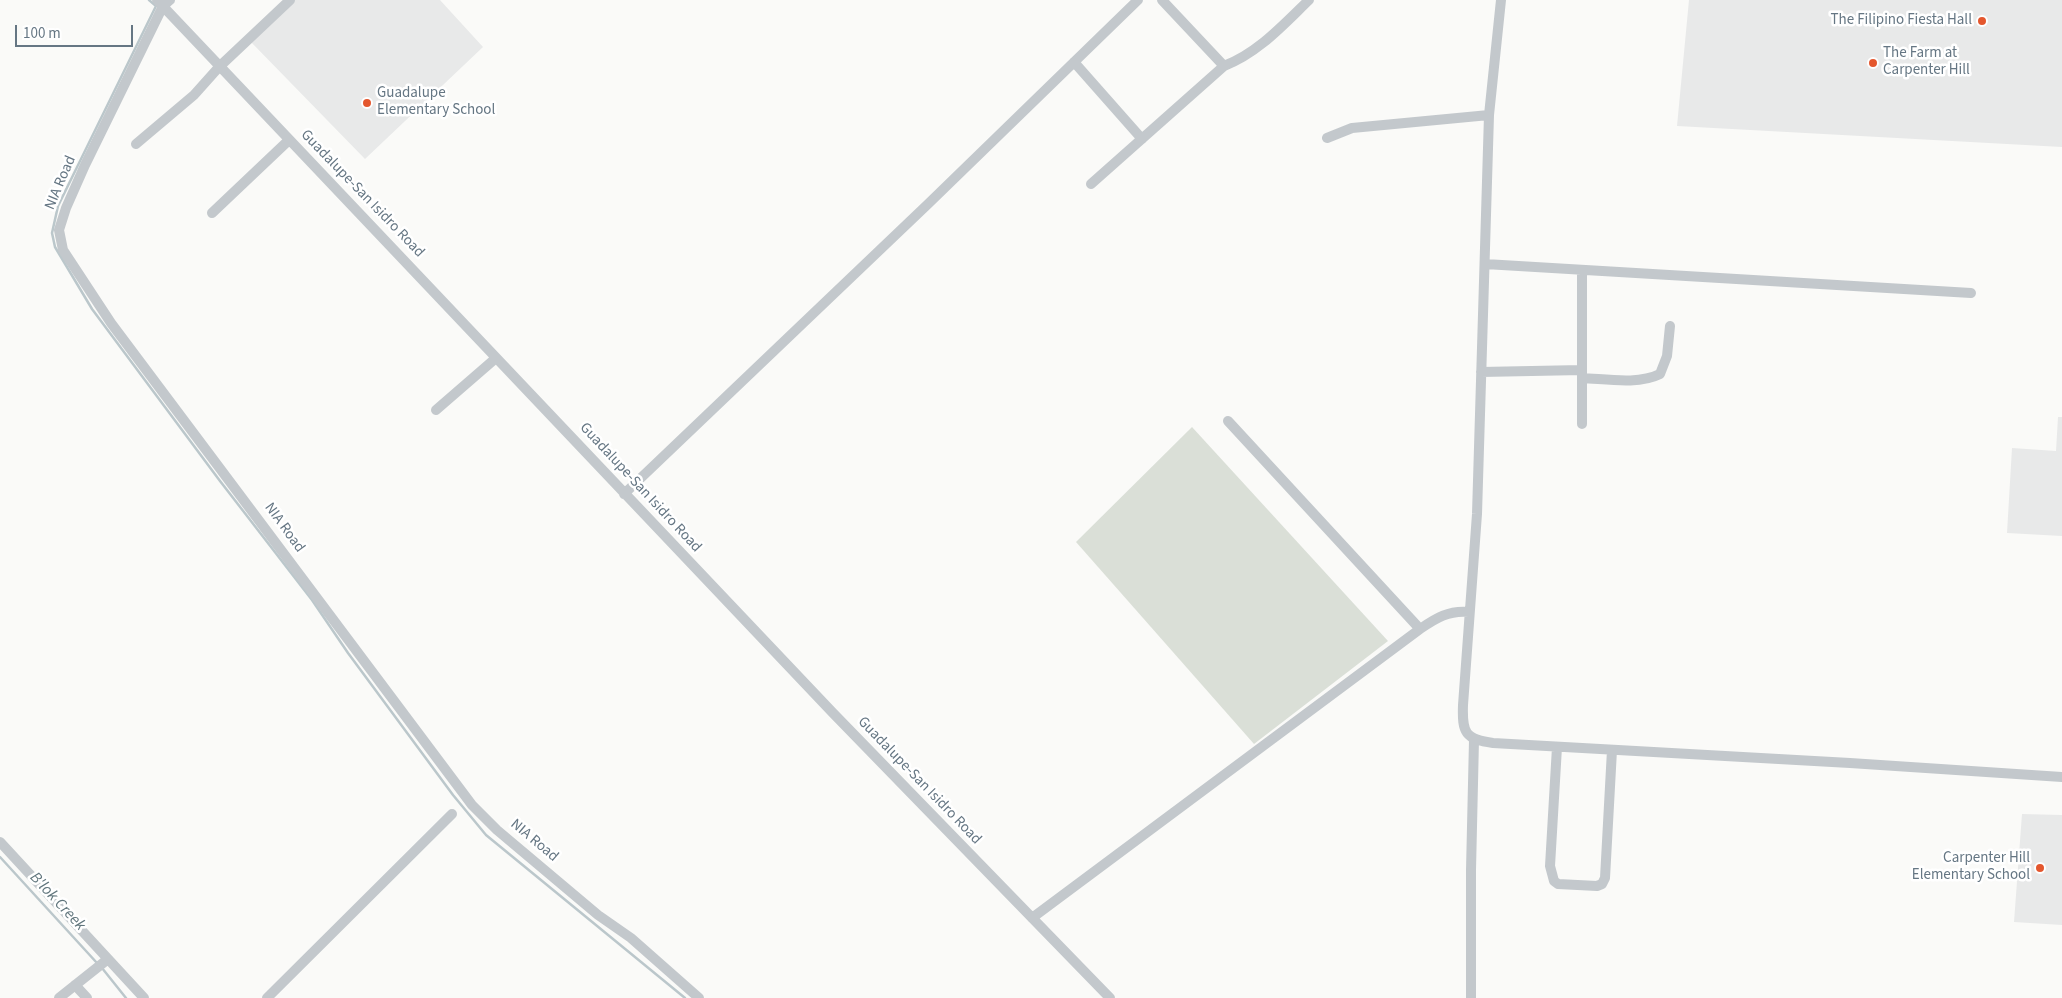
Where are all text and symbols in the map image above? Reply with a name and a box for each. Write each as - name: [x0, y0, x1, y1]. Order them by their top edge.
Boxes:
- place label: The Filipino Fiesta Hall: [1831, 12, 1972, 30]
- scale bar: [18, 15, 135, 47]
- marker: The Filipino Fiesta Hall: [1976, 15, 1988, 27]
- text: 100 m: [23, 23, 61, 44]
- place label: The Farm at Carpenter Hill: [1883, 45, 1970, 80]
- marker: The Farm at Carpenter Hill: [1867, 57, 1879, 69]
- place label: Guadalupe Elementary School: [377, 85, 495, 120]
- marker: Guadalupe Elementary School: [361, 97, 373, 109]
- street label: Guadalupe-San Isidro Road: [296, 126, 428, 262]
- street label: NIA Road: [42, 153, 80, 213]
- street label: Guadalupe-San Isidro Road: [575, 419, 705, 557]
- street label: NIA Road: [260, 500, 308, 556]
- street label: Guadalupe-San Isidro Road: [853, 713, 985, 849]
- street label: NIA Road: [506, 816, 562, 866]
- place label: Carpenter Hill Elementary School: [1912, 850, 2030, 885]
- marker: Carpenter Hill Elementary School: [2034, 862, 2046, 874]
- water label: B'lok Creek: [25, 869, 89, 935]

